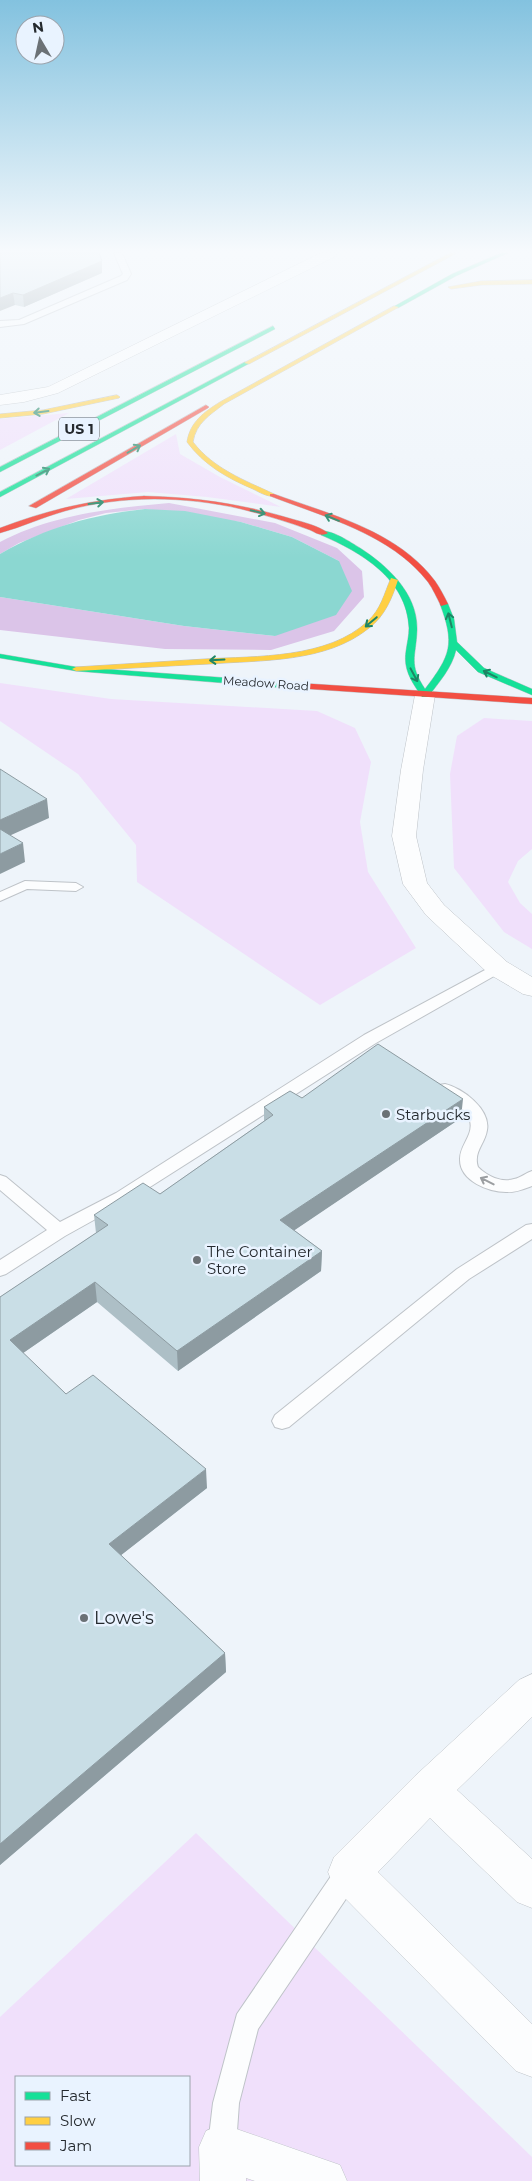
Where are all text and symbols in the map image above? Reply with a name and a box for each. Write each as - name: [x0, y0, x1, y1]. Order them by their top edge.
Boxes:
- north arrow: [15, 15, 65, 65]
- text: N: [31, 17, 45, 37]
- one-way arrow: [33, 408, 49, 418]
- road number: US 1: [59, 418, 99, 440]
- one-way arrow: [127, 443, 141, 453]
- one-way arrow: [35, 467, 50, 477]
- one-way arrow: [88, 497, 104, 507]
- one-way arrow: [249, 508, 265, 517]
- one-way arrow: [325, 513, 340, 523]
- one-way arrow: [445, 613, 454, 629]
- one-way arrow: [365, 616, 378, 627]
- one-way arrow: [209, 656, 225, 665]
- one-way arrow: [409, 667, 419, 682]
- one-way arrow: [483, 669, 498, 678]
- street label: Meadow Road: [223, 673, 309, 693]
- place label: Starbucks: [396, 1105, 470, 1124]
- marker: Starbucks: [380, 1108, 392, 1120]
- one-way arrow: [480, 1176, 495, 1185]
- place label: The Container Store: [207, 1242, 312, 1278]
- marker: The Container Store: [191, 1254, 203, 1266]
- place label: Lowe's: [94, 1607, 154, 1629]
- marker: Lowe's: [78, 1612, 90, 1624]
- legend: [15, 2076, 190, 2166]
- text: Fast: [60, 2086, 91, 2105]
- text: Slow: [60, 2111, 96, 2130]
- text: Jam: [59, 2136, 92, 2155]

